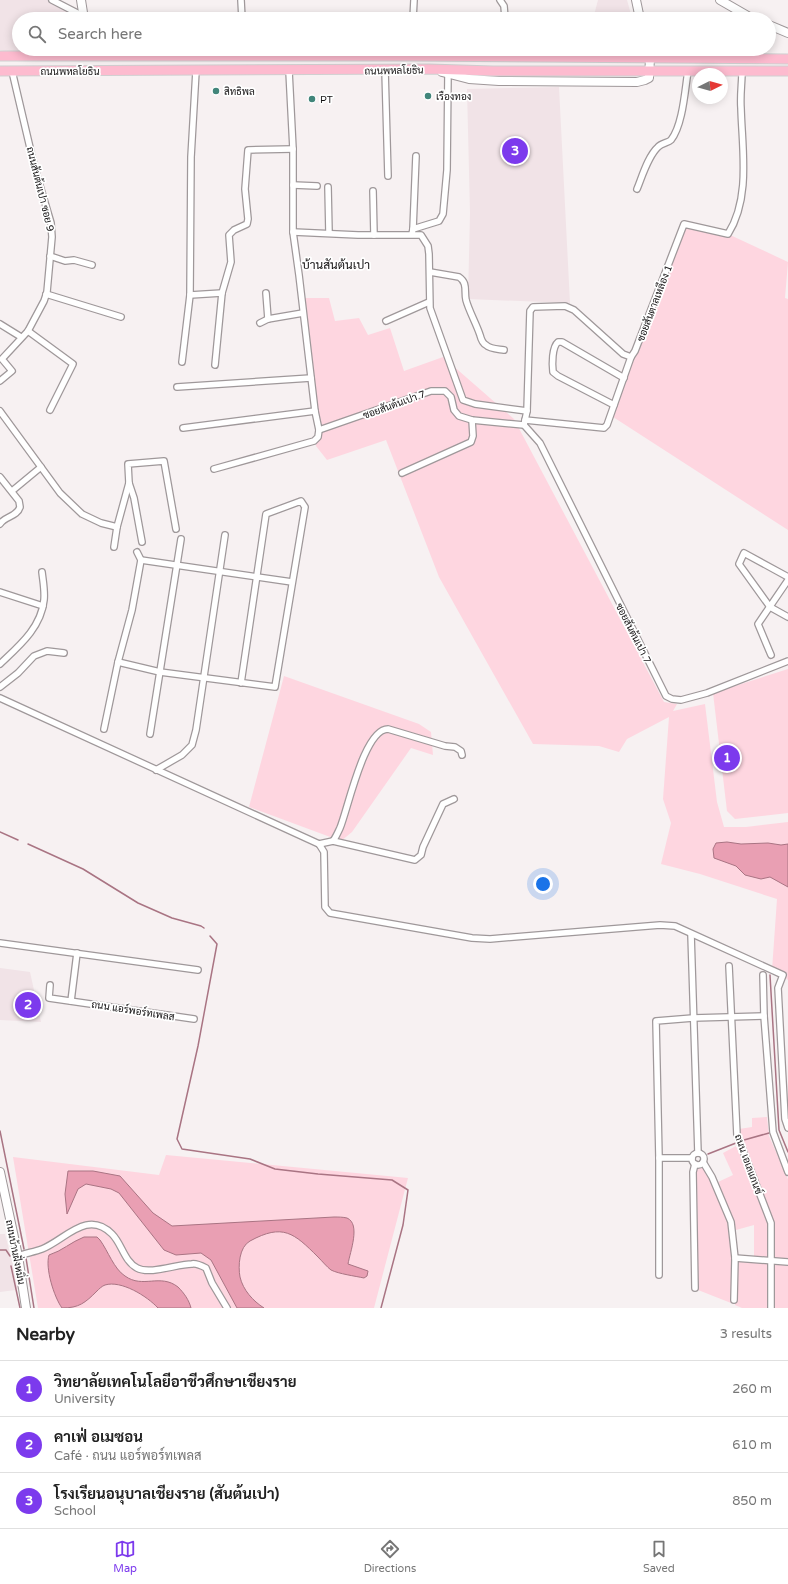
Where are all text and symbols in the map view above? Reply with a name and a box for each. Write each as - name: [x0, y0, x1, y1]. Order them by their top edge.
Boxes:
- search box: [12, 12, 776, 56]
- icon: search: [26, 23, 48, 45]
- text: Search here: [58, 25, 142, 43]
- street label: ถนนพหลโยธิน: [364, 63, 424, 78]
- street label: ถนนพหลโยธิน: [40, 65, 100, 78]
- north arrow: [692, 68, 728, 104]
- marker: สิทธิพล: [211, 86, 221, 96]
- place label: สิทธิพล: [224, 86, 255, 98]
- place label: เรืองทอง: [436, 90, 471, 103]
- marker: เรืองทอง: [423, 91, 433, 101]
- marker: PT: [307, 94, 317, 104]
- place label: PT: [320, 94, 333, 106]
- pin: 3: [502, 136, 528, 166]
- street label: ถนนสันต้นเปา ซอย 9: [24, 145, 57, 233]
- district label: บ้านสันต้นเปา: [302, 258, 370, 272]
- street label: ซอยสันตาลเหลือง 1: [634, 263, 675, 343]
- street label: ซอยสันต้นเปา 7: [361, 387, 427, 422]
- street label: ซอยสันต้นเปา 7: [613, 601, 654, 665]
- pin: 1: [714, 743, 740, 773]
- your location: [533, 874, 553, 894]
- pin: 2: [15, 990, 41, 1020]
- street label: ถนน แอร์พอร์ทเพลส: [90, 997, 176, 1024]
- street label: ถนน เอเลแกนซ์: [732, 1132, 766, 1196]
- street label: ถนนบ้านฝั่งหมิ่น: [3, 1218, 30, 1286]
- text: Nearby: [16, 1324, 75, 1345]
- text: 3 results: [720, 1326, 772, 1342]
- text: วิทยาลัยเทคโนโลยีอาชีวศึกษาเชียงราย: [54, 1373, 296, 1391]
- text: 1: [25, 1381, 33, 1397]
- text: 260 m: [732, 1381, 772, 1397]
- text: University: [54, 1391, 115, 1407]
- text: คาเฟ่ อเมซอน: [54, 1428, 143, 1446]
- text: 2: [25, 1437, 33, 1453]
- text: 610 m: [732, 1437, 772, 1453]
- text: Café · ถนน แอร์พอร์ทเพลส: [54, 1448, 202, 1464]
- text: โรงเรียนอนุบาลเชียงราย (สันต้นเปา): [54, 1485, 279, 1503]
- text: 3: [25, 1493, 33, 1509]
- text: 850 m: [732, 1493, 772, 1509]
- text: School: [54, 1503, 96, 1519]
- tab: Map: [113, 1538, 137, 1575]
- tab: Directions: [364, 1538, 416, 1575]
- tab: Saved: [643, 1538, 675, 1575]

